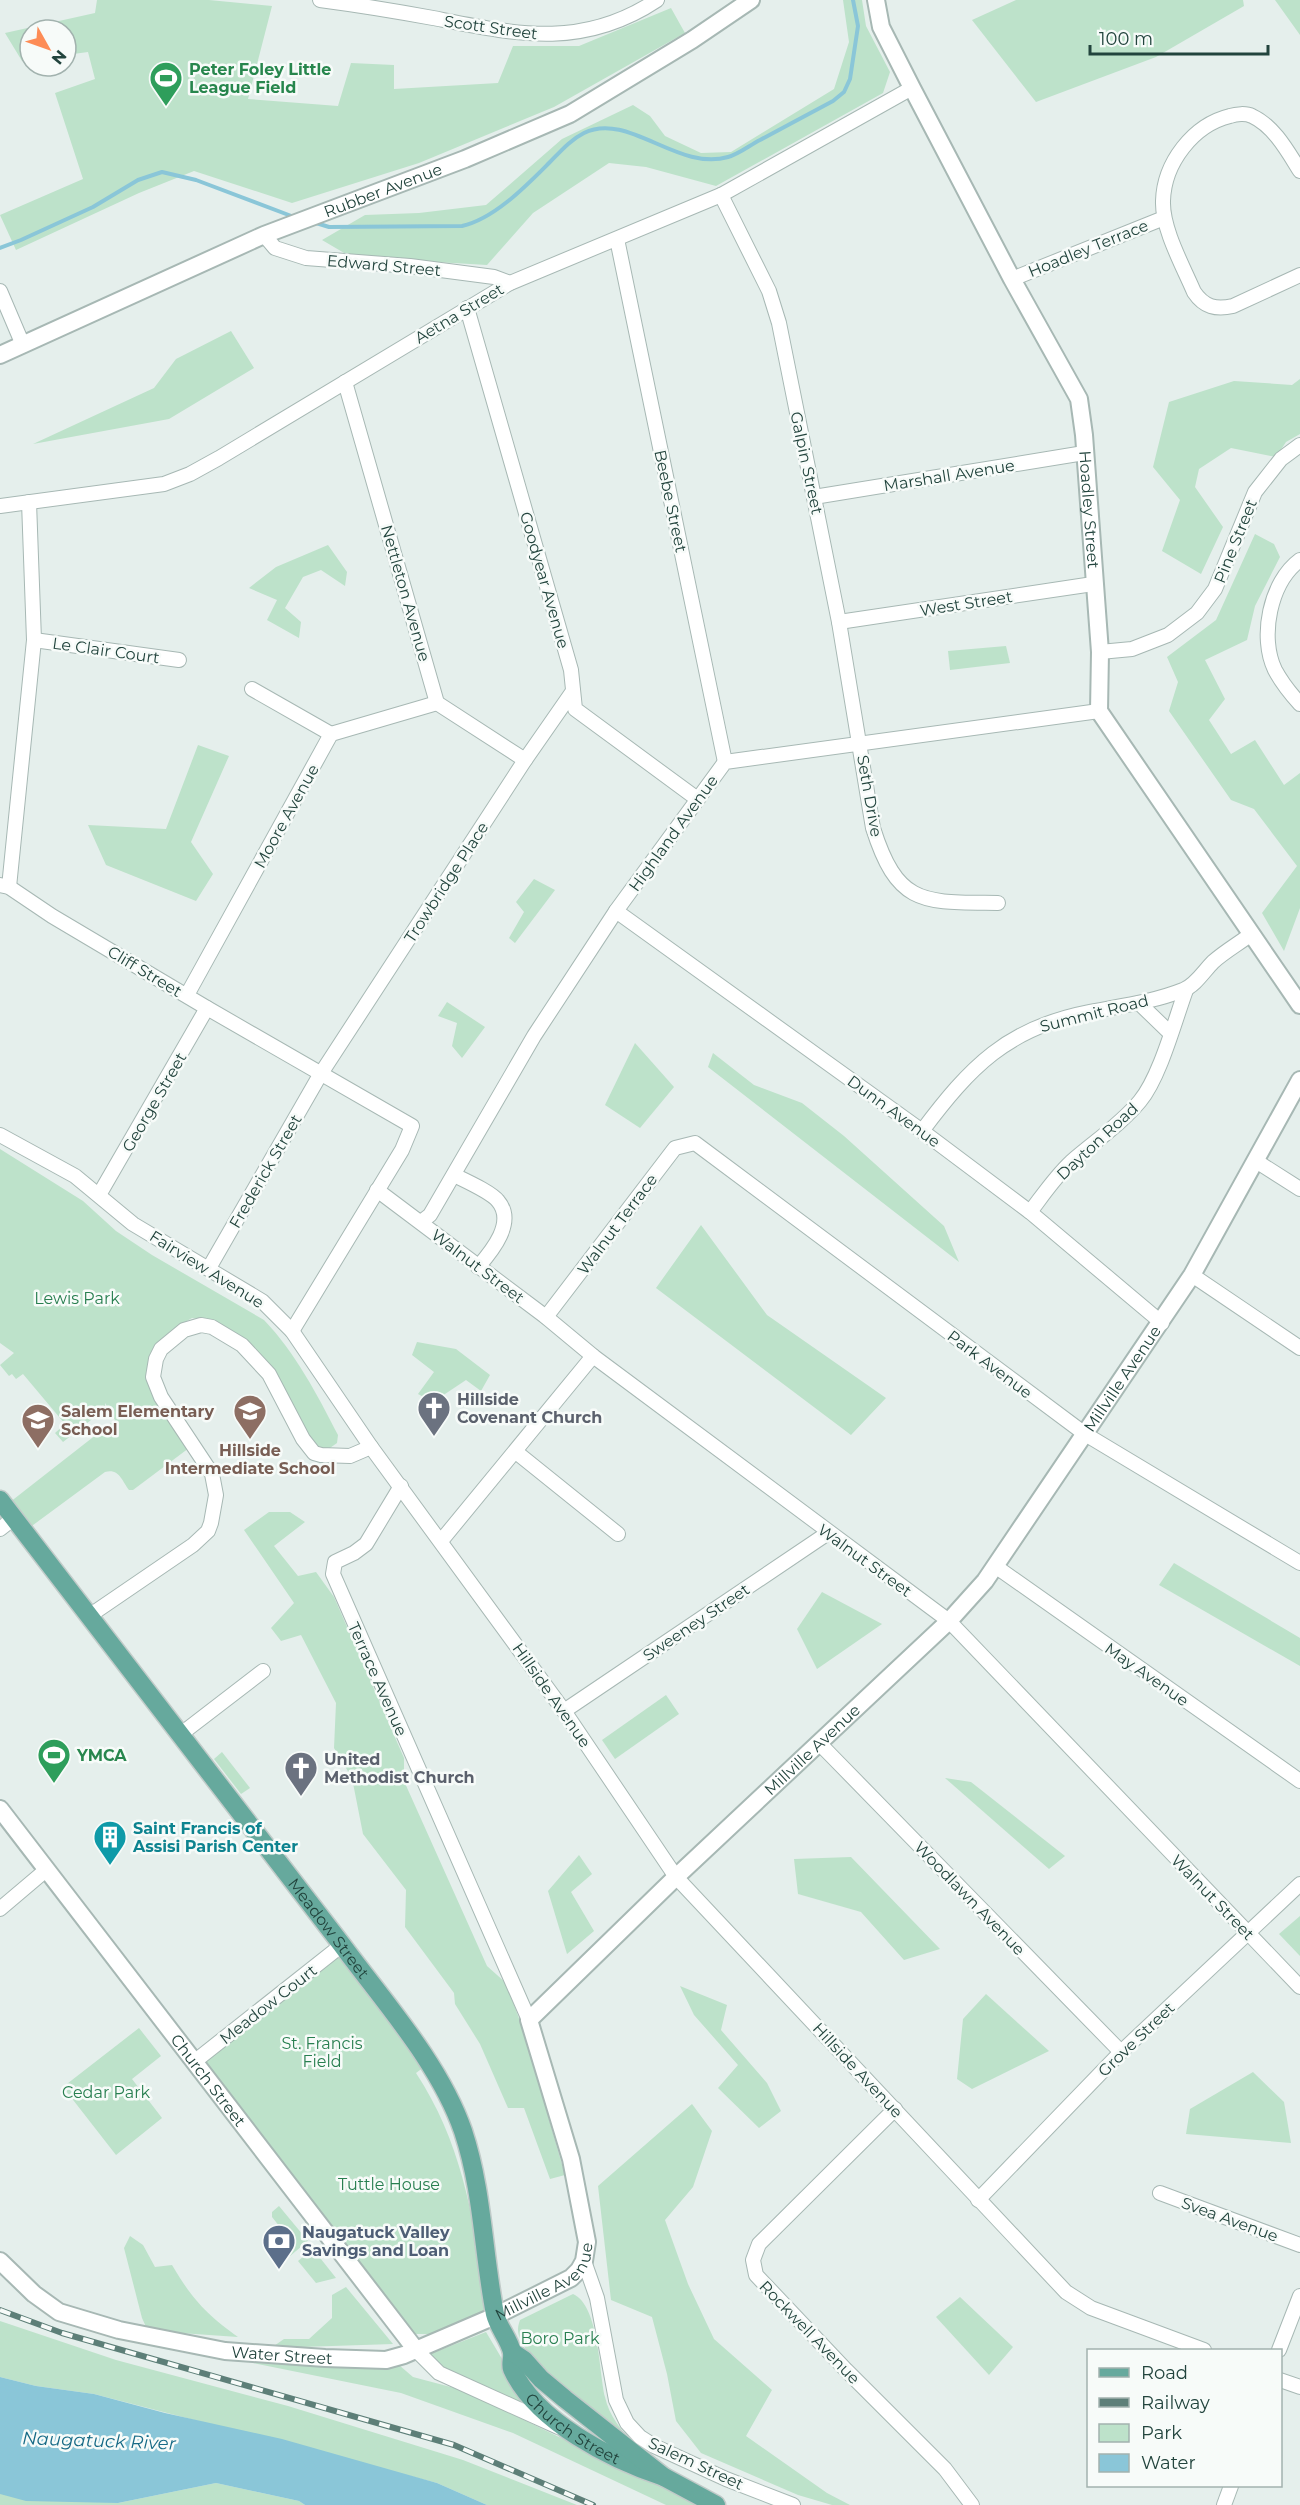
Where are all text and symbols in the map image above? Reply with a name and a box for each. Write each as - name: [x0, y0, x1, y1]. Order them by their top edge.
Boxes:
- street label: Scott Street: [443, 12, 539, 44]
- north arrow: [18, 18, 78, 78]
- scale bar: [1090, 18, 1268, 56]
- text: 100 m: [1099, 28, 1153, 50]
- text: N: [48, 46, 71, 68]
- sports icon: Peter Foley Little League Field: [148, 60, 184, 107]
- place label: Peter Foley Little League Field: [189, 60, 331, 97]
- street label: Rubber Avenue: [321, 160, 445, 222]
- street label: Hoadley Terrace: [1025, 216, 1151, 281]
- street label: Edward Street: [326, 251, 442, 280]
- street label: Aetna Street: [411, 279, 508, 347]
- street label: Galpin Street: [786, 410, 827, 517]
- street label: Beebe Street: [650, 448, 691, 555]
- street label: Hoadley Street: [1075, 450, 1103, 570]
- street label: Marshall Avenue: [882, 456, 1016, 495]
- street label: Pine Street: [1210, 496, 1261, 586]
- street label: Goodyear Avenue: [516, 510, 573, 651]
- street label: Nettleton Avenue: [377, 523, 434, 664]
- street label: West Street: [918, 587, 1014, 620]
- street label: Le Clair Court: [51, 634, 161, 667]
- street label: Seth Drive: [853, 754, 886, 839]
- street label: Moore Avenue: [250, 761, 323, 871]
- street label: Highland Avenue: [625, 771, 722, 895]
- street label: Trowbridge Place: [400, 818, 492, 946]
- street label: Cliff Street: [104, 942, 186, 1001]
- street label: Summit Road: [1038, 991, 1150, 1036]
- street label: George Street: [118, 1049, 191, 1155]
- street label: Dunn Avenue: [844, 1071, 944, 1151]
- street label: Dayton Road: [1053, 1099, 1142, 1184]
- street label: Frederick Street: [225, 1111, 306, 1231]
- street label: Walnut Terrace: [573, 1170, 661, 1278]
- street label: Walnut Street: [428, 1225, 528, 1308]
- street label: Fairview Avenue: [146, 1227, 267, 1312]
- park label: Lewis Park: [34, 1289, 120, 1308]
- street label: Millville Avenue: [1080, 1322, 1165, 1436]
- street label: Park Avenue: [944, 1326, 1036, 1402]
- church icon: Hillside Covenant Church: [416, 1390, 452, 1437]
- place label: Hillside Covenant Church: [457, 1390, 602, 1427]
- school or university icon: Hillside Intermediate School: [232, 1393, 268, 1440]
- school or university icon: Salem Elementary School: [20, 1402, 56, 1449]
- place label: Salem Elementary School: [61, 1402, 214, 1439]
- place label: Hillside Intermediate School: [165, 1441, 335, 1478]
- street label: Walnut Street: [814, 1520, 916, 1601]
- street label: Sweeney Street: [639, 1579, 754, 1665]
- street label: Terrace Avenue: [344, 1619, 411, 1739]
- street label: Hillside Avenue: [508, 1639, 595, 1751]
- street label: May Avenue: [1101, 1639, 1192, 1710]
- street label: Millville Avenue: [761, 1700, 864, 1799]
- sports icon: YMCA: [36, 1737, 72, 1784]
- place label: YMCA: [76, 1746, 127, 1765]
- church icon: United Methodist Church: [283, 1750, 319, 1797]
- place label: United Methodist Church: [324, 1750, 475, 1787]
- building icon: Saint Francis of Assisi Parish Center: [92, 1819, 128, 1866]
- place label: Saint Francis of Assisi Parish Center: [132, 1819, 298, 1856]
- street label: Woodlawn Avenue: [910, 1837, 1029, 1959]
- street label: Walnut Street: [1167, 1851, 1258, 1944]
- street label: Meadow Street: [284, 1875, 373, 1983]
- street label: Meadow Court: [216, 1960, 321, 2048]
- street label: Grove Street: [1094, 1998, 1179, 2081]
- street label: Hillside Avenue: [809, 2019, 907, 2122]
- street label: Church Street: [167, 2030, 250, 2131]
- park label: St. Francis Field: [281, 2034, 363, 2071]
- park label: Cedar Park: [62, 2083, 150, 2102]
- park label: Tuttle House: [338, 2175, 440, 2194]
- street label: Svea Avenue: [1179, 2193, 1281, 2246]
- bank icon: Naugatuck Valley Savings and Loan: [261, 2223, 297, 2270]
- place label: Naugatuck Valley Savings and Loan: [302, 2223, 450, 2260]
- street label: Millville Avenue: [492, 2241, 597, 2324]
- street label: Rockwell Avenue: [755, 2277, 864, 2388]
- park label: Boro Park: [520, 2329, 600, 2348]
- street label: Water Street: [231, 2342, 333, 2368]
- legend: [1087, 2349, 1282, 2487]
- text: Road: [1141, 2362, 1188, 2384]
- street label: Church Street: [521, 2389, 624, 2469]
- text: Railway: [1141, 2392, 1210, 2414]
- text: Park: [1141, 2422, 1182, 2444]
- water label: Naugatuck River: [22, 2427, 177, 2455]
- street label: Salem Street: [645, 2433, 747, 2494]
- text: Water: [1141, 2452, 1196, 2474]

